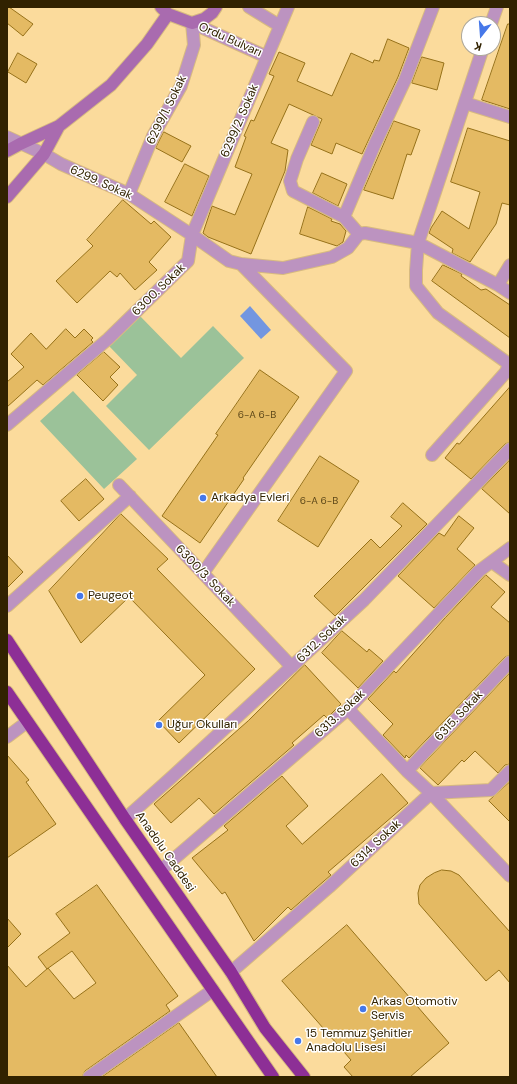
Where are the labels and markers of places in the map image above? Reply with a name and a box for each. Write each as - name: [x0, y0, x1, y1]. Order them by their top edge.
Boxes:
- place label: Arkadya Evleri: [211, 491, 289, 505]
- marker: Arkadya Evleri: [198, 493, 208, 503]
- place label: Peugeot: [88, 589, 133, 603]
- marker: Peugeot: [75, 591, 85, 601]
- place label: Uğur Okulları: [167, 718, 237, 732]
- marker: Uğur Okulları: [154, 720, 164, 730]
- place label: Arkas Otomotiv Servis: [371, 995, 458, 1023]
- marker: Arkas Otomotiv Servis: [358, 1004, 368, 1014]
- place label: 15 Temmuz Şehitler Anadolu Lisesi: [306, 1027, 412, 1055]
- marker: 15 Temmuz Şehitler Anadolu Lisesi: [293, 1036, 303, 1046]

